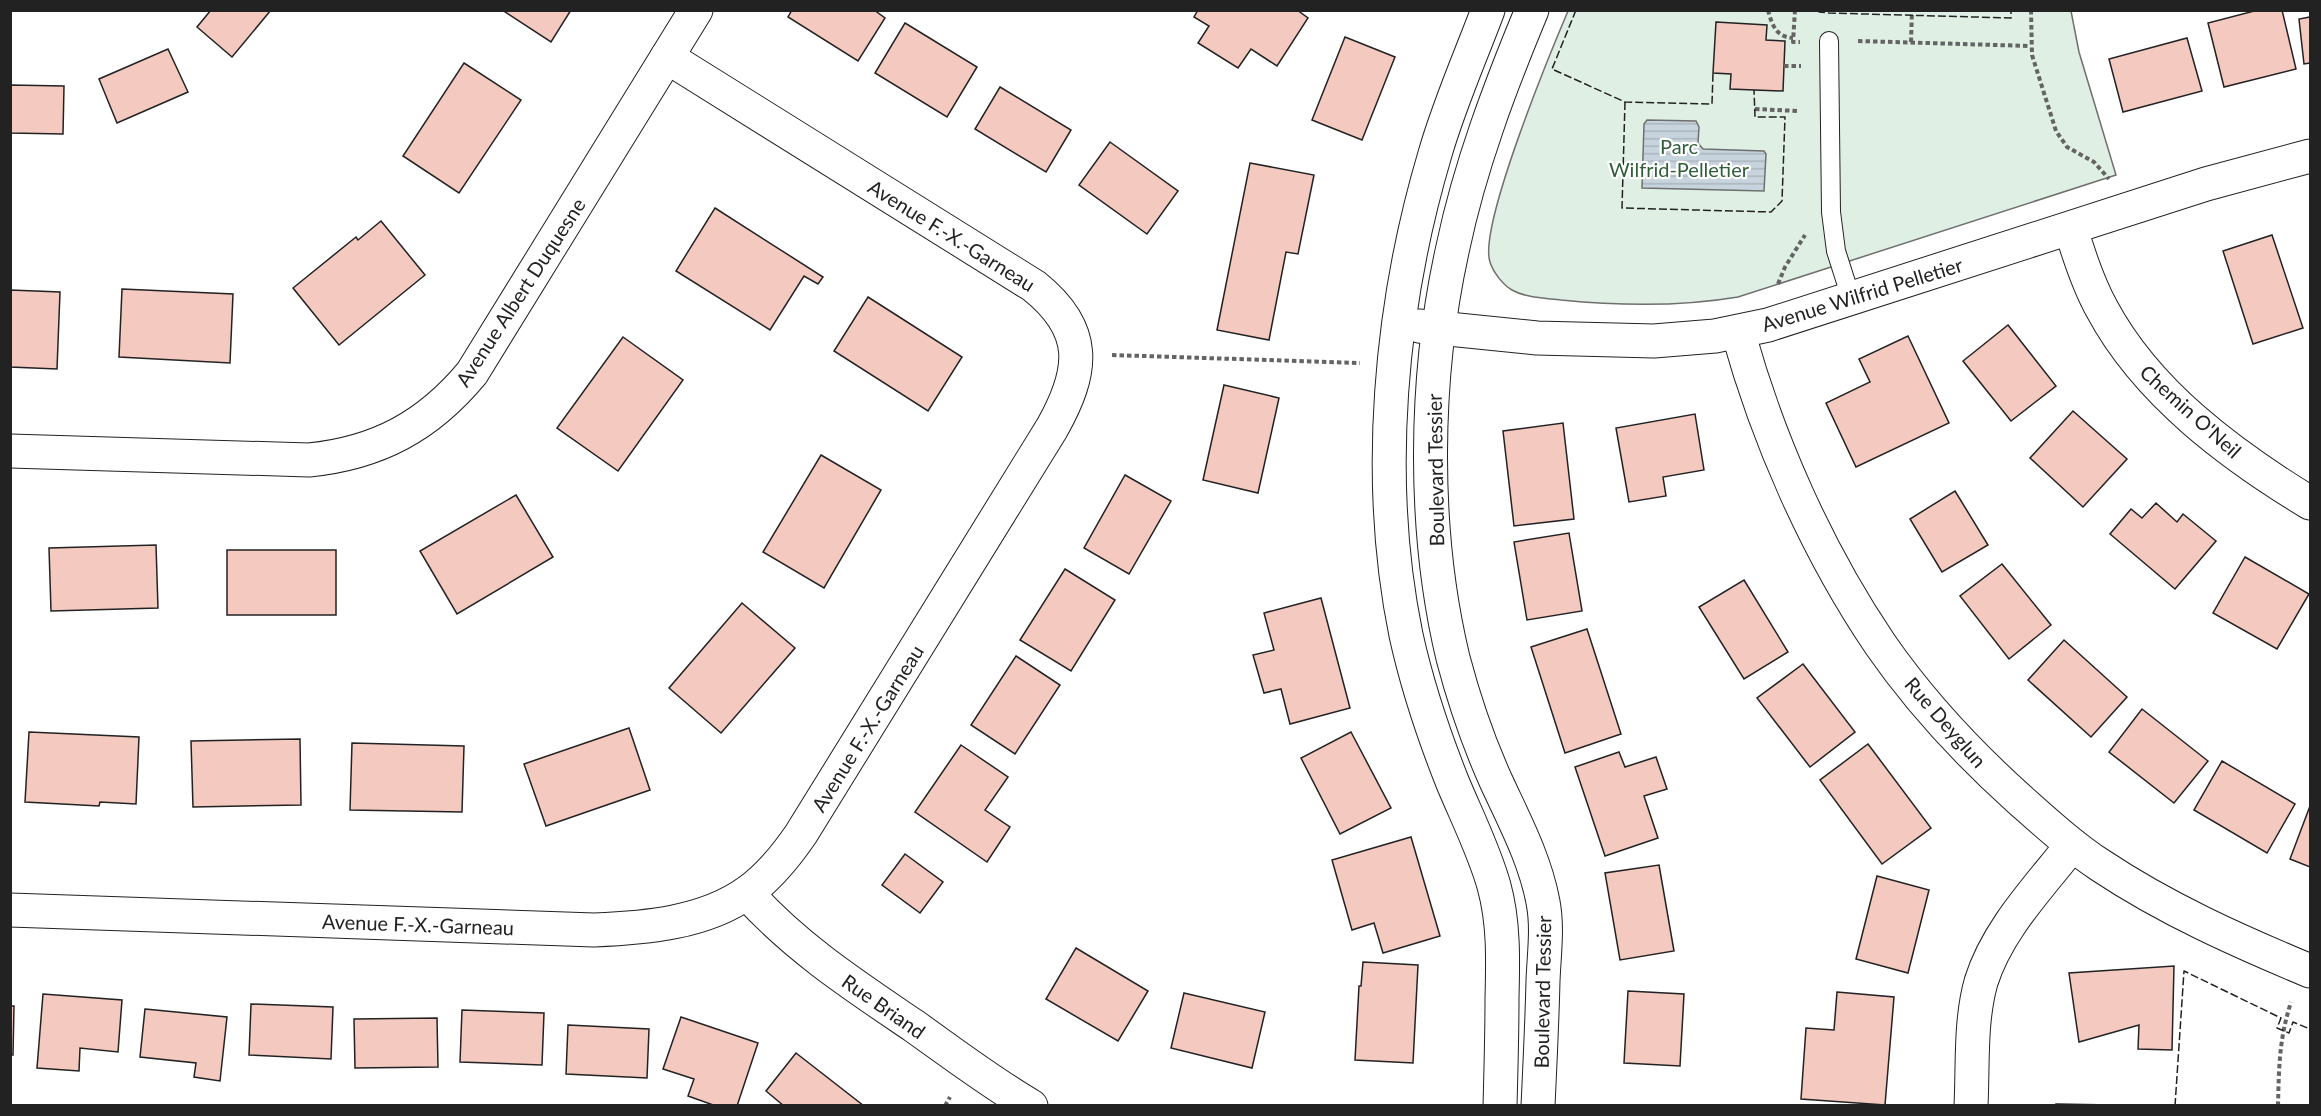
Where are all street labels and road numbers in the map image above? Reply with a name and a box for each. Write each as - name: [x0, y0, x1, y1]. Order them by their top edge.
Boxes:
- street label: Avenue F.-X.-Garneau: [864, 174, 1040, 296]
- street label: Avenue Albert Duquesne: [450, 193, 590, 391]
- street label: Avenue Wilfrid Pelletier: [1759, 252, 1966, 336]
- street label: Chemin O'Neil: [2136, 359, 2246, 463]
- street label: Boulevard Tessier: [1422, 393, 1448, 547]
- street label: Avenue F.-X.-Garneau: [806, 640, 928, 816]
- street label: Rue Deyglun: [1900, 672, 1992, 772]
- street label: Avenue F.-X.-Garneau: [322, 909, 514, 939]
- street label: Boulevard Tessier: [1529, 915, 1555, 1069]
- street label: Rue Briand: [838, 969, 930, 1043]

